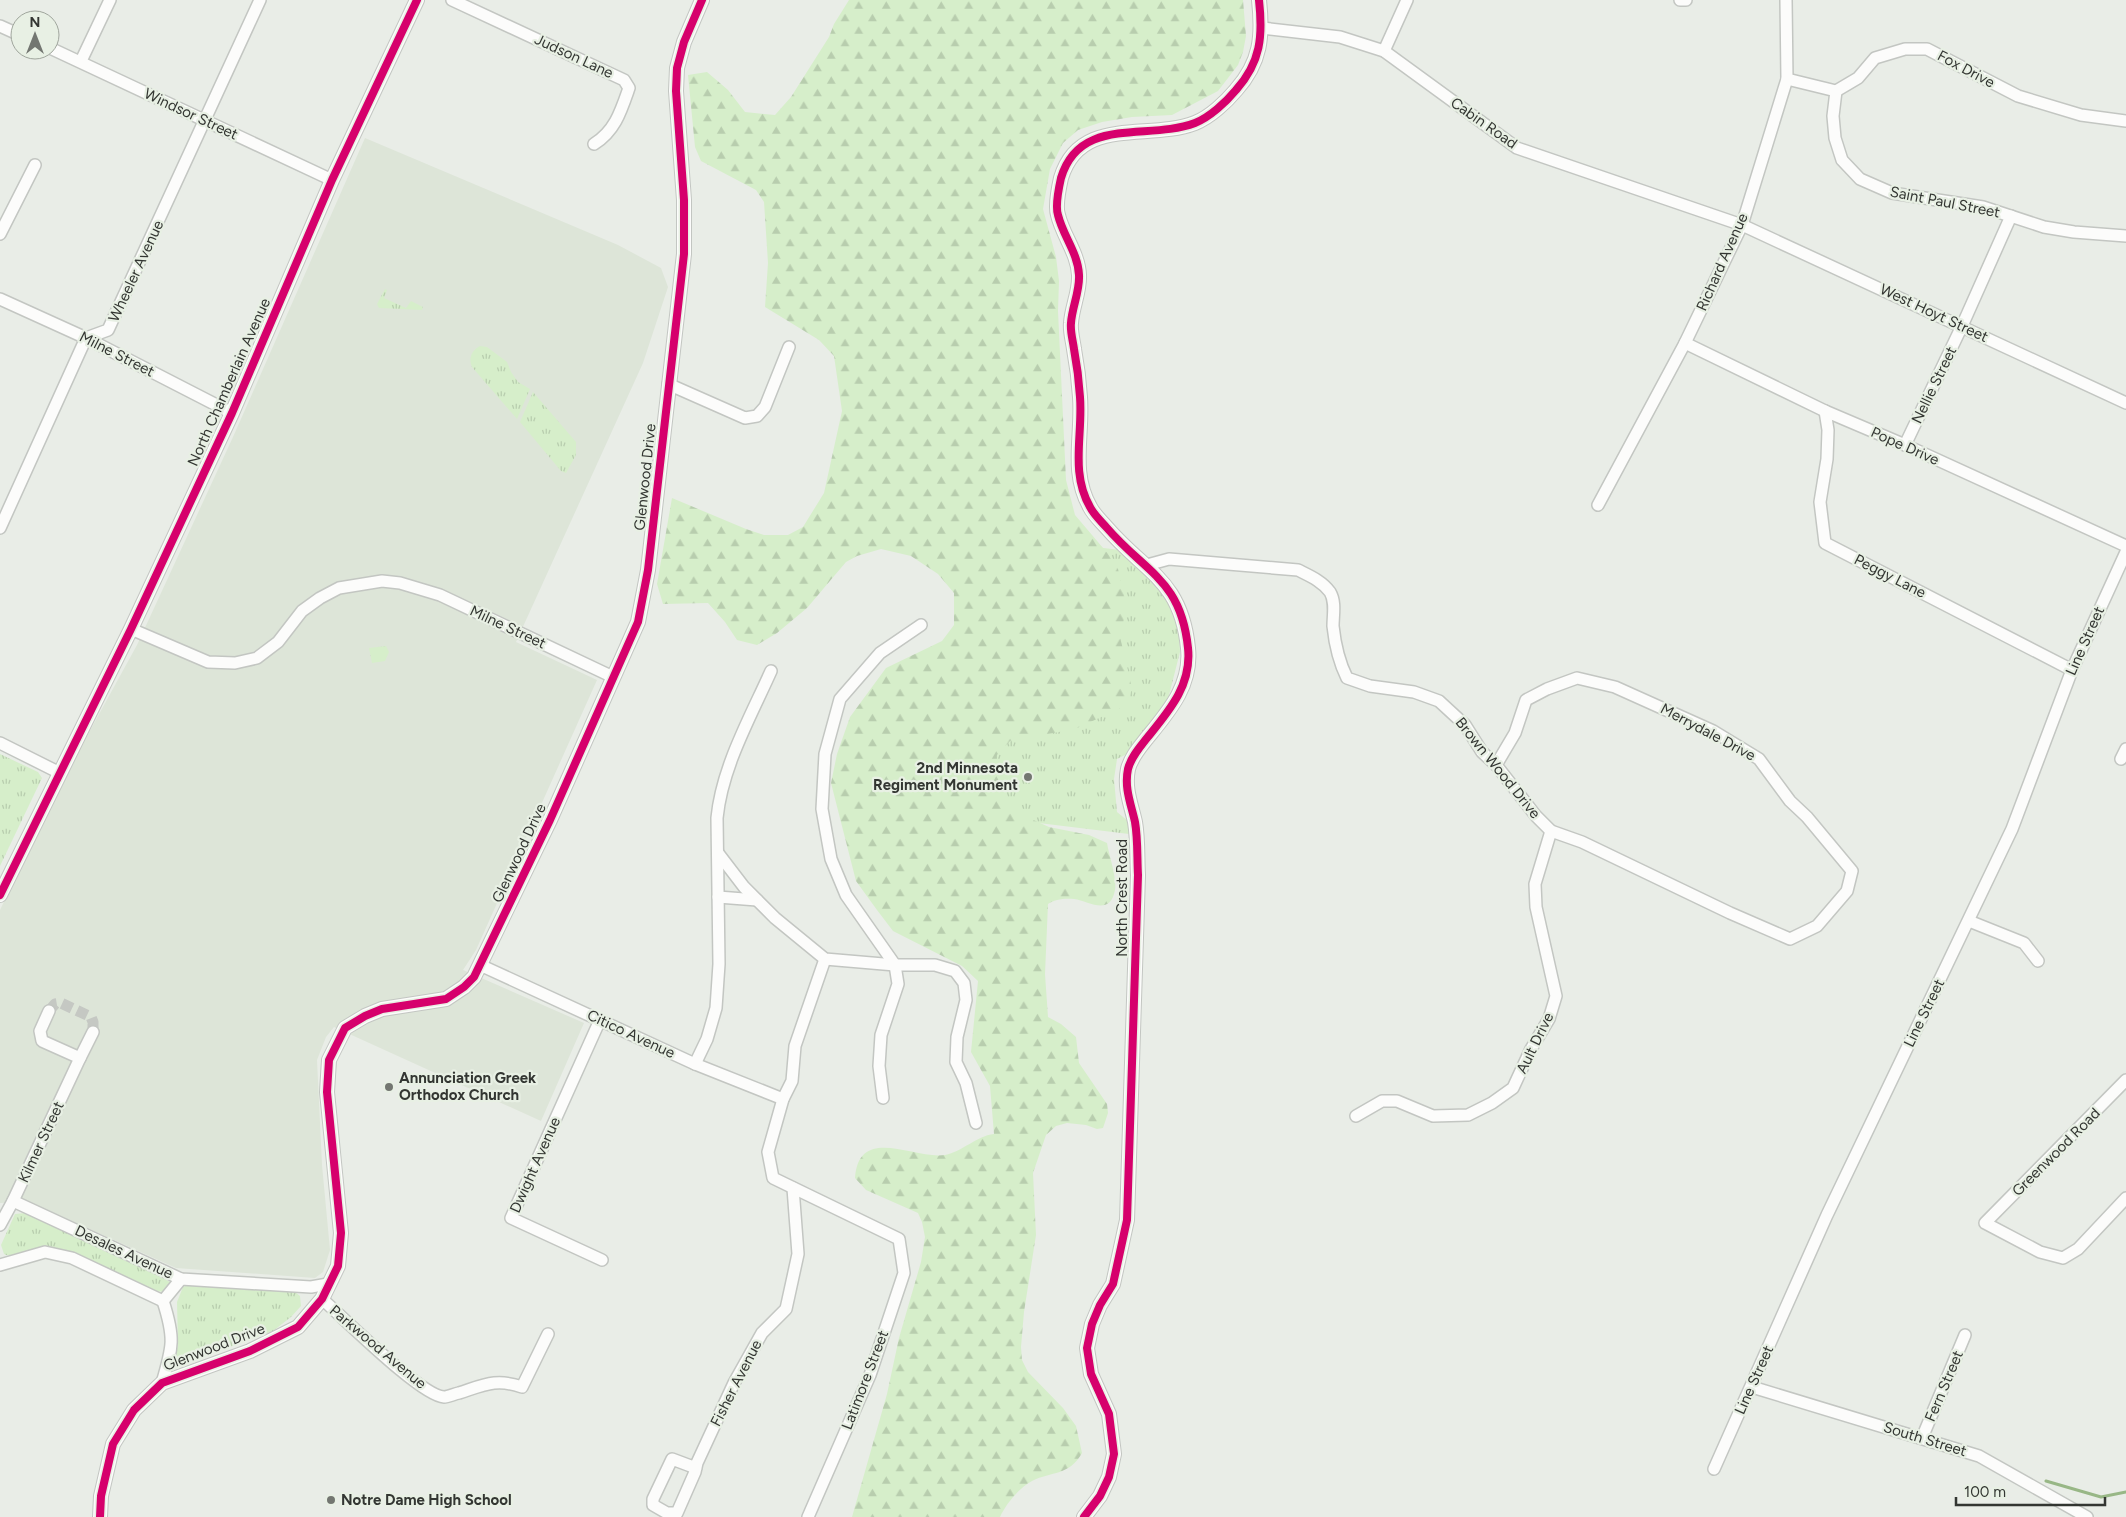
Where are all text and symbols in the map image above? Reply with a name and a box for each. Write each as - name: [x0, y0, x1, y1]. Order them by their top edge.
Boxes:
- north arrow: [10, 10, 60, 60]
- text: N: [30, 14, 40, 31]
- street label: Judson Lane: [532, 30, 616, 82]
- street label: Fox Drive: [1934, 46, 1998, 92]
- street label: Windsor Street: [141, 84, 241, 144]
- street label: Cabin Road: [1447, 93, 1521, 153]
- street label: Saint Paul Street: [1888, 183, 2002, 222]
- street label: Richard Avenue: [1692, 210, 1752, 314]
- street label: Wheeler Avenue: [105, 217, 167, 325]
- street label: West Hoyt Street: [1877, 280, 1991, 346]
- street label: North Chamberlain Avenue: [184, 295, 274, 469]
- street label: Milne Street: [76, 327, 158, 381]
- street label: Nellie Street: [1908, 343, 1961, 427]
- street label: Glenwood Drive: [630, 423, 660, 531]
- street label: Pope Drive: [1868, 423, 1942, 469]
- street label: Peggy Lane: [1851, 550, 1929, 602]
- street label: Milne Street: [467, 602, 549, 653]
- street label: Line Street: [2062, 603, 2108, 678]
- street label: Merrydale Drive: [1657, 699, 1759, 765]
- street label: Brown Wood Drive: [1452, 714, 1544, 822]
- place label: 2nd Minnesota Regiment Monument: [873, 759, 1018, 794]
- marker: 2nd Minnesota Regiment Monument: [1022, 771, 1034, 783]
- street label: Glenwood Drive: [488, 801, 550, 905]
- street label: North Crest Road: [1113, 839, 1131, 957]
- street label: Line Street: [1900, 976, 1948, 1050]
- street label: Citico Avenue: [584, 1006, 678, 1062]
- street label: Ault Drive: [1512, 1009, 1558, 1077]
- place label: Annunciation Greek Orthodox Church: [399, 1069, 536, 1104]
- marker: Annunciation Greek Orthodox Church: [383, 1081, 395, 1093]
- street label: Kilmer Street: [14, 1098, 68, 1186]
- street label: Greenwood Road: [2008, 1104, 2104, 1200]
- street label: Dwight Avenue: [506, 1114, 564, 1216]
- street label: Desales Avenue: [72, 1221, 176, 1283]
- street label: Parkwood Avenue: [326, 1301, 430, 1393]
- street label: Glenwood Drive: [161, 1319, 267, 1375]
- street label: Latimore Street: [838, 1327, 892, 1432]
- street label: Fisher Avenue: [706, 1337, 766, 1429]
- street label: Line Street: [1731, 1342, 1777, 1417]
- street label: Fern Street: [1921, 1347, 1967, 1424]
- street label: South Street: [1881, 1418, 1969, 1460]
- scale bar: [1956, 1474, 2105, 1506]
- text: 100 m: [1964, 1483, 2006, 1501]
- place label: Notre Dame High School: [341, 1491, 512, 1509]
- marker: Notre Dame High School: [325, 1494, 337, 1506]

